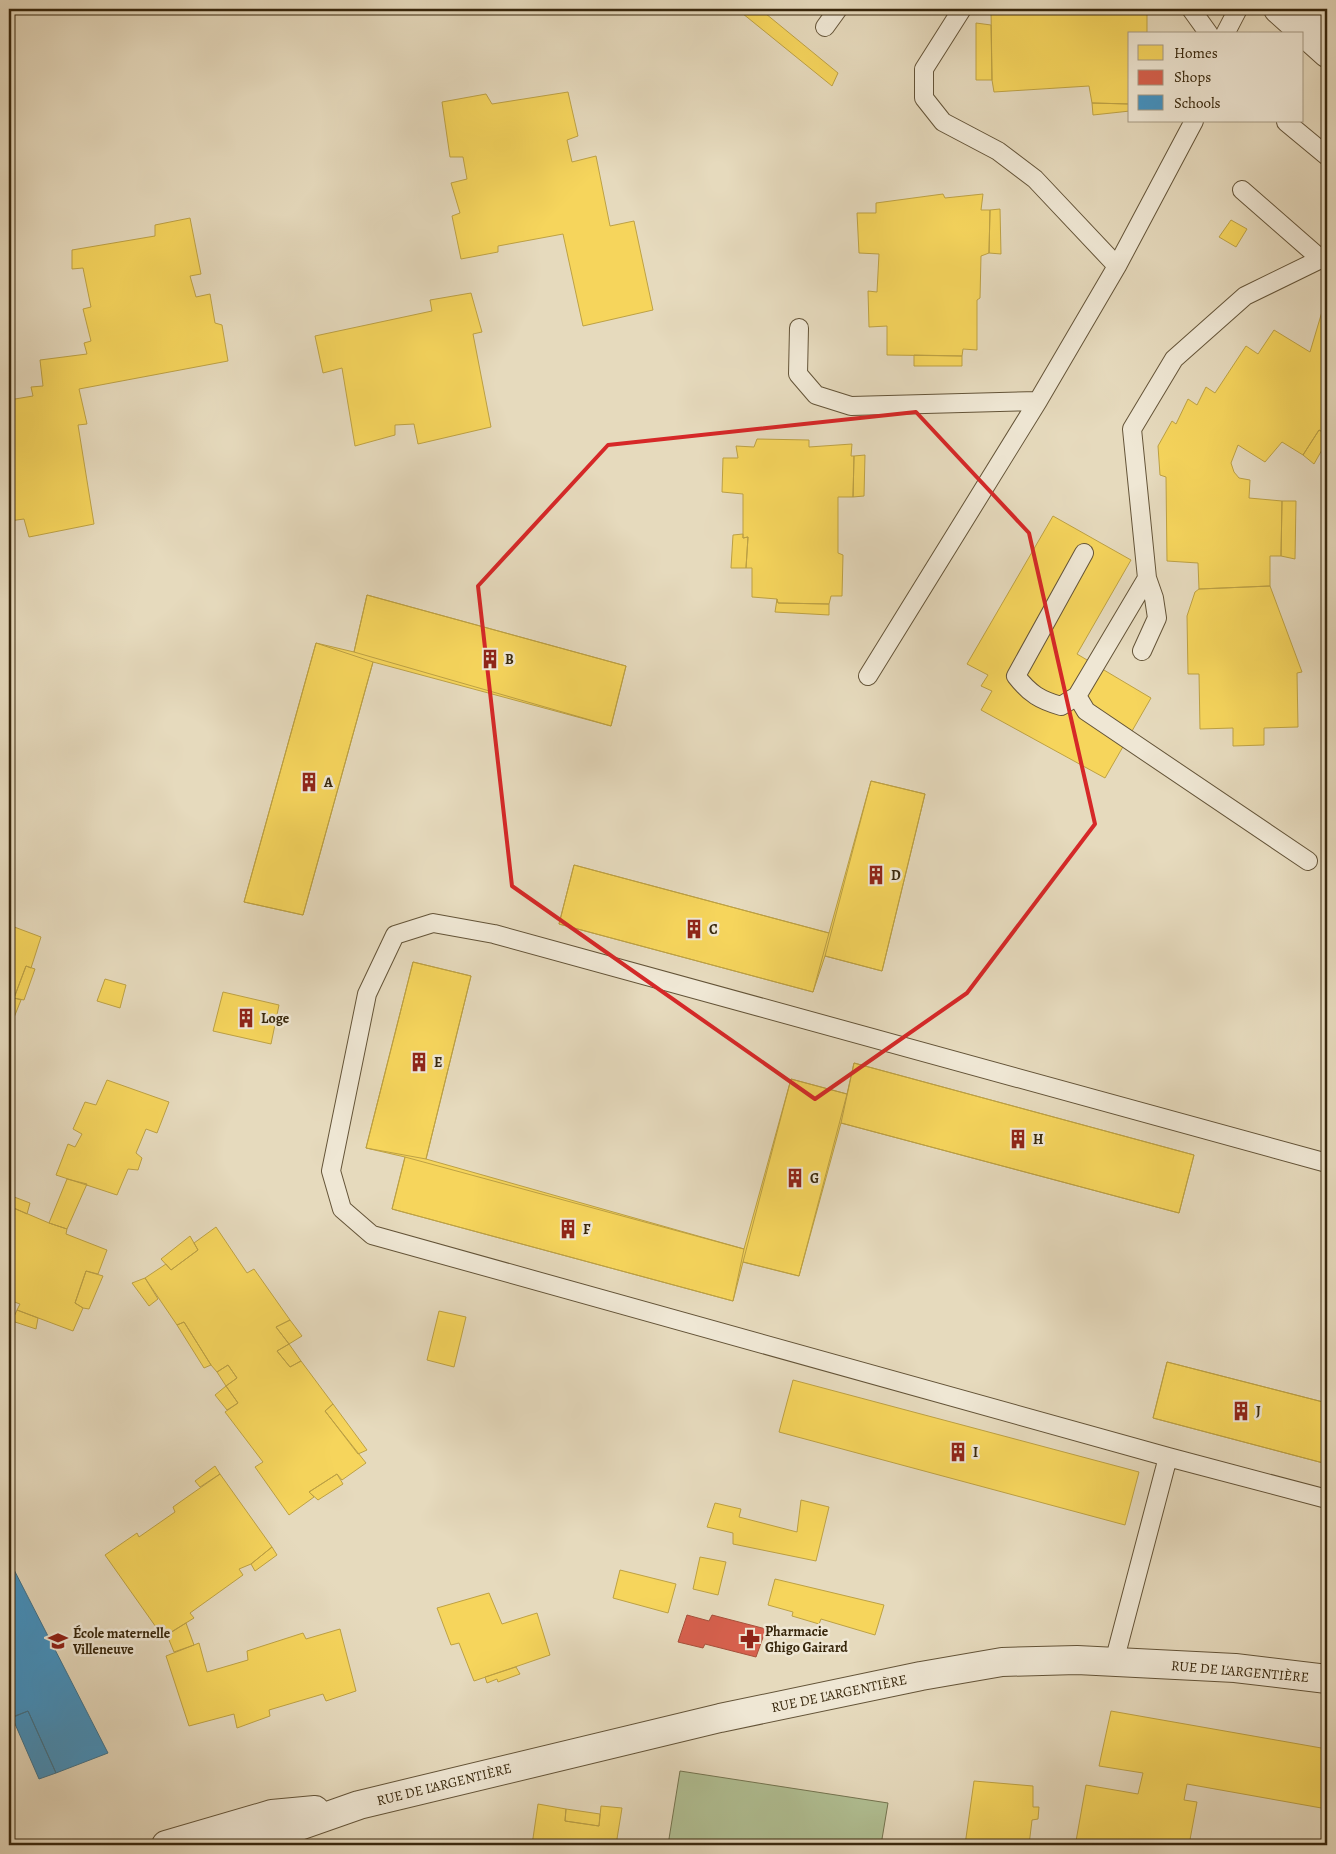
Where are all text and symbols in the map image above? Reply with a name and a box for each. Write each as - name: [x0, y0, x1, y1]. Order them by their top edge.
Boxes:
- legend: [1128, 32, 1304, 122]
- text: Homes: [1174, 43, 1218, 63]
- text: Shops: [1174, 67, 1211, 87]
- text: Schools: [1174, 93, 1221, 113]
- building icon: B: [479, 648, 501, 670]
- place label: B: [505, 650, 514, 669]
- building icon: A: [298, 771, 320, 793]
- place label: A: [323, 773, 333, 792]
- building icon: D: [865, 864, 887, 886]
- place label: D: [891, 866, 901, 885]
- building icon: C: [683, 918, 705, 940]
- place label: C: [709, 920, 718, 939]
- building icon: Loge: [235, 1007, 257, 1029]
- place label: Loge: [261, 1009, 290, 1028]
- building icon: E: [408, 1051, 430, 1073]
- place label: E: [434, 1053, 442, 1072]
- building icon: H: [1007, 1128, 1029, 1150]
- place label: H: [1033, 1130, 1043, 1149]
- building icon: G: [784, 1167, 806, 1189]
- place label: G: [810, 1169, 819, 1188]
- building icon: F: [557, 1218, 579, 1240]
- place label: F: [583, 1220, 591, 1239]
- building icon: J: [1230, 1400, 1252, 1422]
- place label: J: [1256, 1402, 1261, 1421]
- building icon: I: [947, 1441, 969, 1463]
- place label: I: [973, 1443, 978, 1462]
- place label: Pharmacie Ghigo Gairard: [765, 1622, 848, 1657]
- place label: École maternelle Villeneuve: [72, 1624, 171, 1659]
- pharmacy icon: Pharmacie Ghigo Gairard: [739, 1628, 761, 1650]
- school or university icon: École maternelle Villeneuve: [47, 1630, 69, 1652]
- street label: RUE DE L'ARGENTIÈRE: [1170, 1656, 1310, 1687]
- street label: RUE DE L'ARGENTIÈRE: [769, 1670, 909, 1717]
- street label: RUE DE L'ARGENTIÈRE: [375, 1759, 514, 1810]

